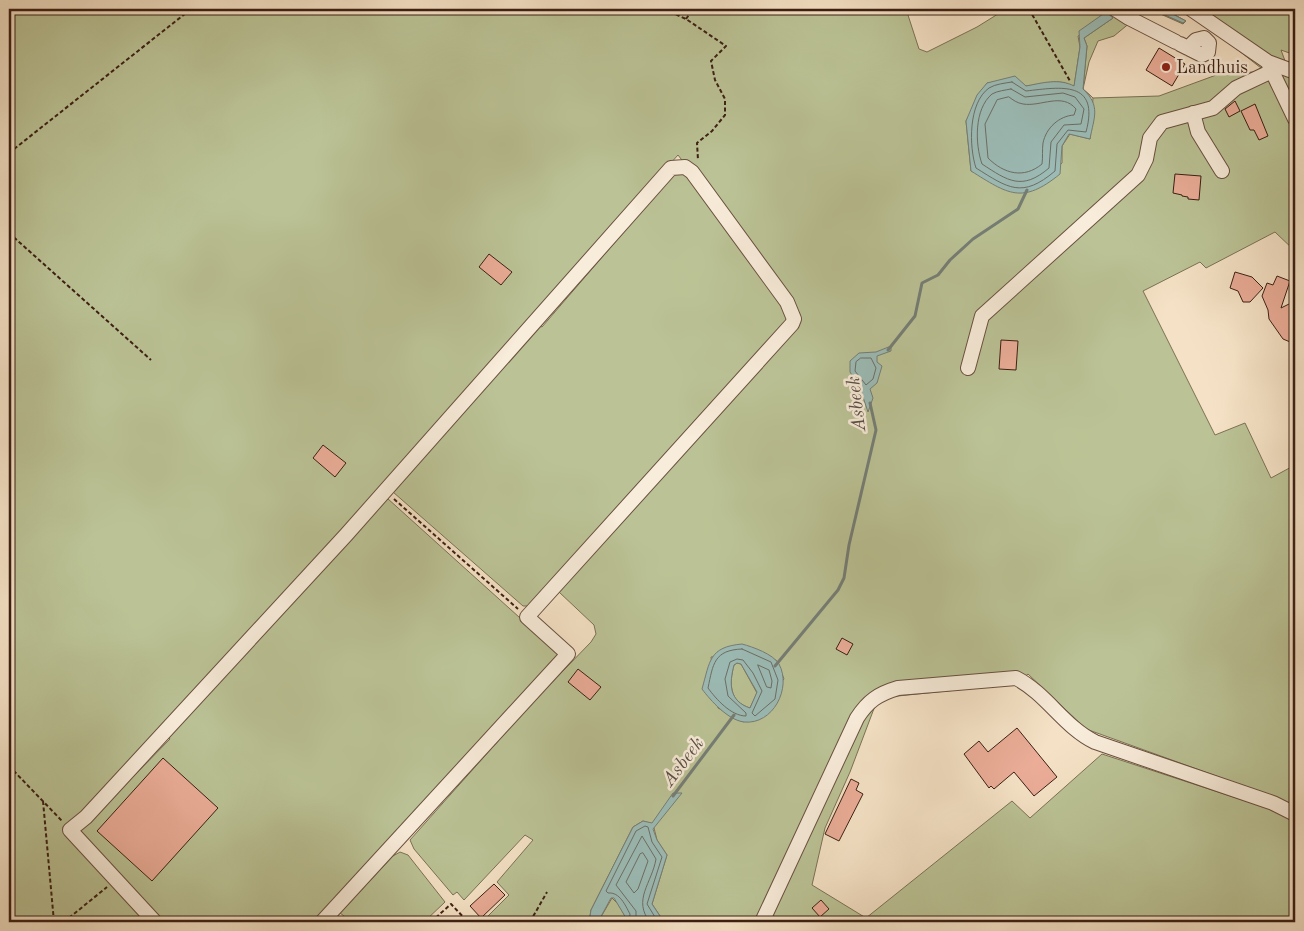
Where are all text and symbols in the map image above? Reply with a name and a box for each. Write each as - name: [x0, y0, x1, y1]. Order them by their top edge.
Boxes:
- place label: Landhuis: [1176, 59, 1248, 77]
- marker: Landhuis: [1160, 61, 1172, 73]
- water label: Asbeek: [845, 375, 870, 434]
- water label: Asbeek: [659, 734, 708, 791]

